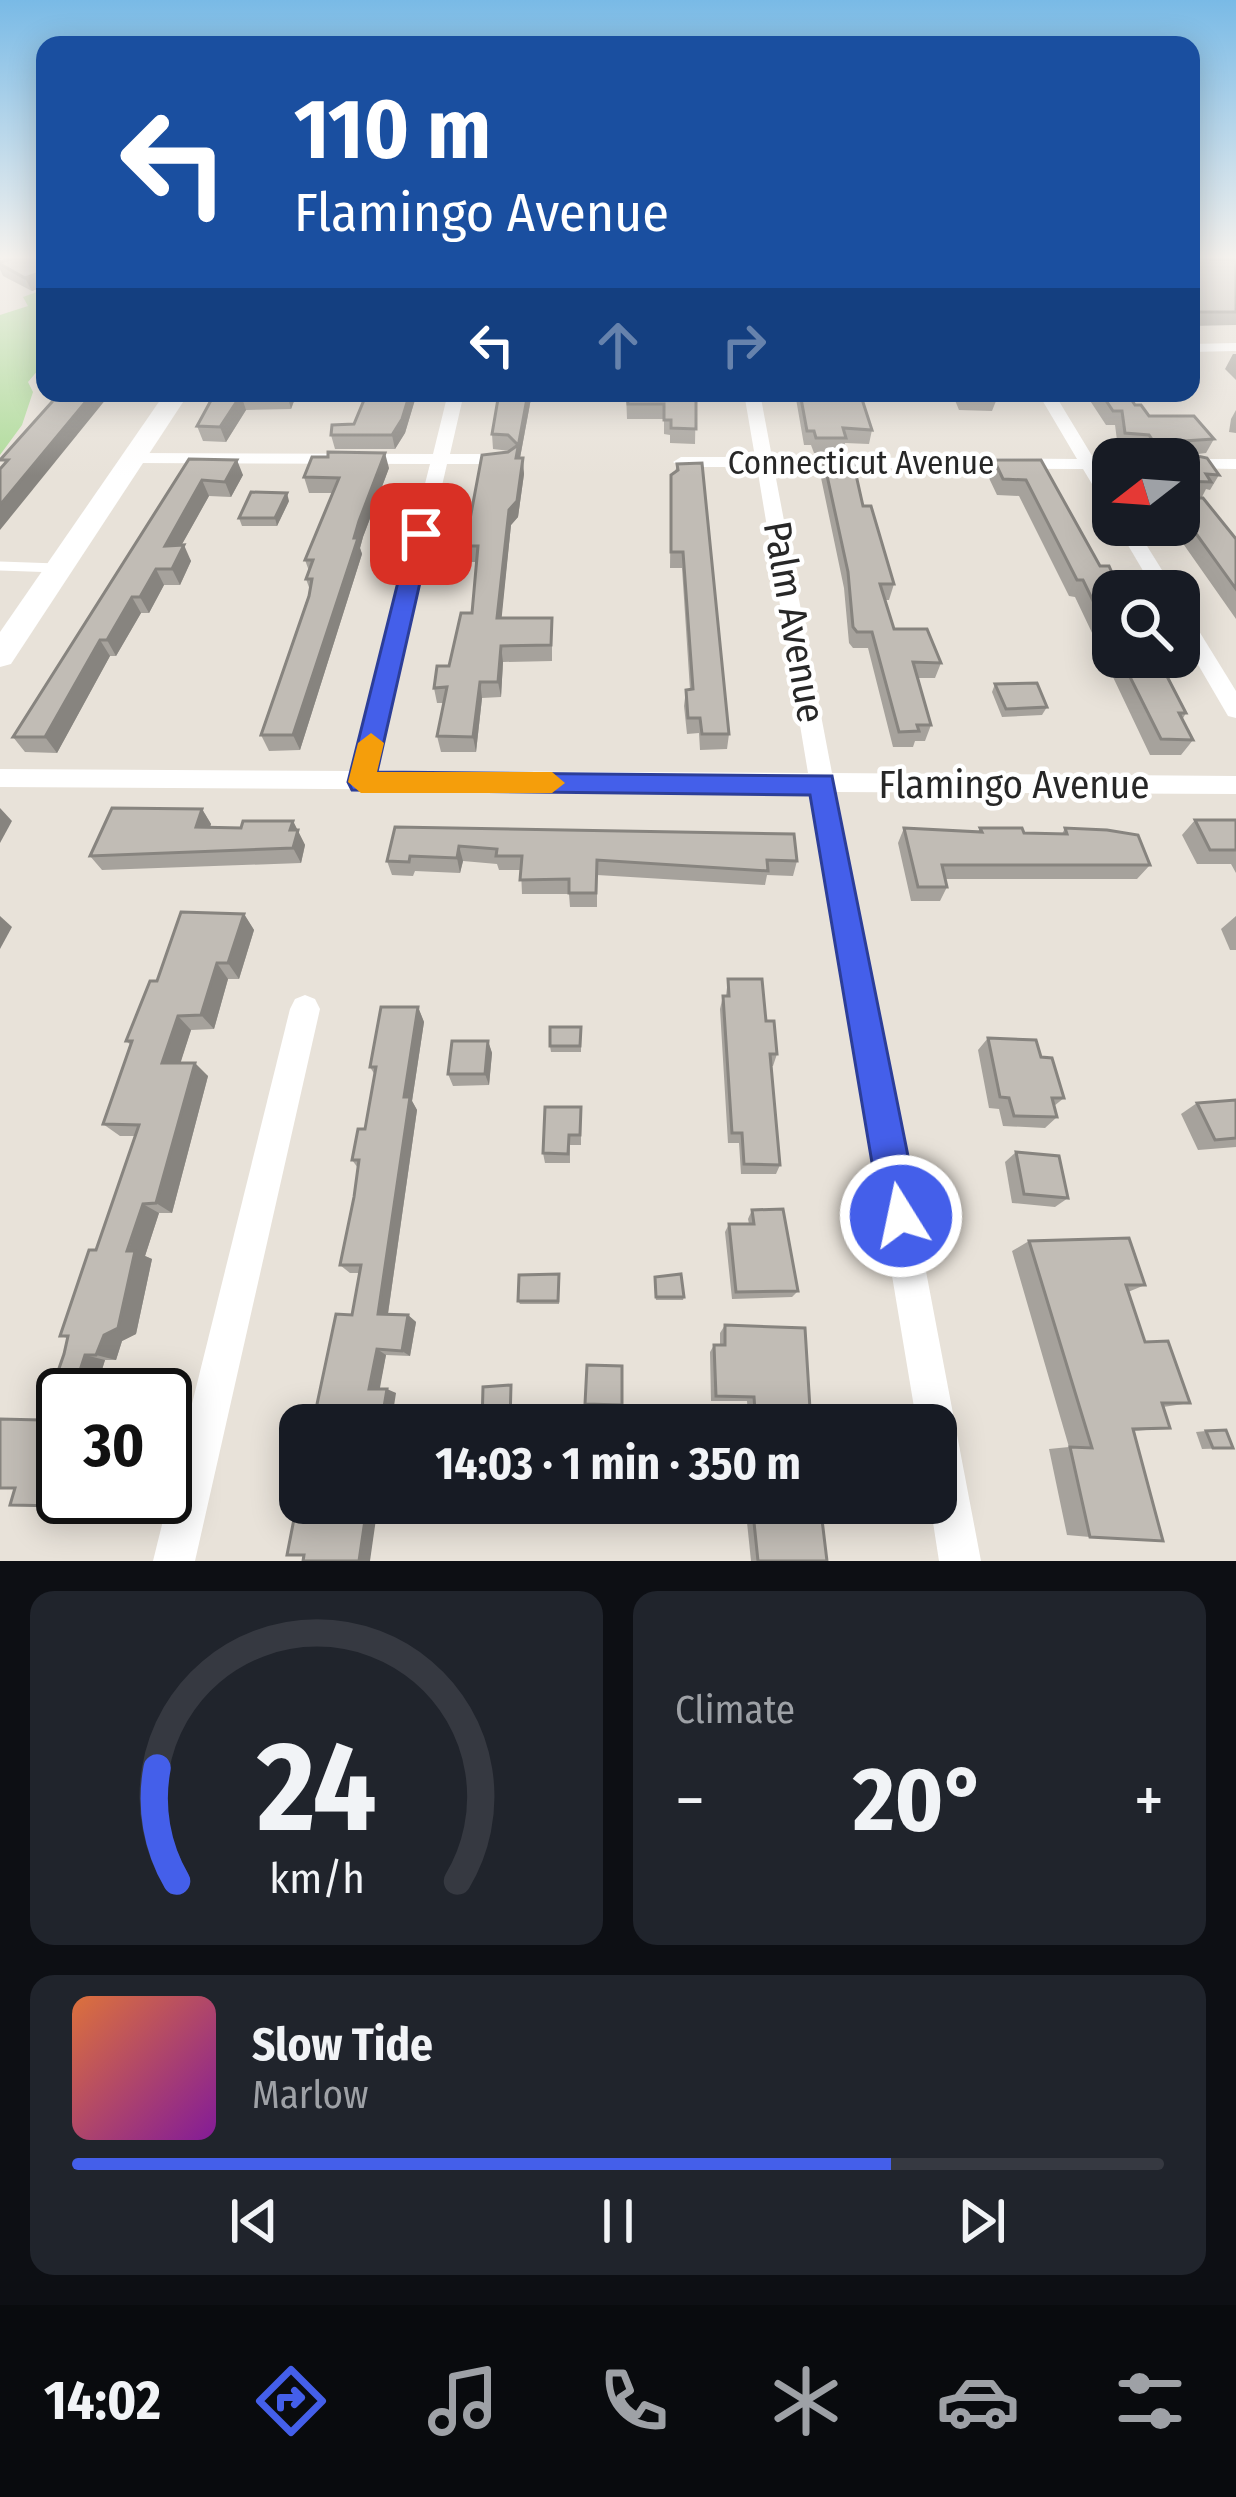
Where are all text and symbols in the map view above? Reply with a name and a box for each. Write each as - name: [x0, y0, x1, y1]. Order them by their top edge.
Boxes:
- text: 110 m: [294, 79, 491, 180]
- icon: left: [96, 84, 252, 240]
- text: Flamingo Avenue: [294, 181, 669, 245]
- icon: left: [459, 312, 525, 378]
- icon: ahead: [585, 312, 651, 378]
- icon: right: [711, 312, 777, 378]
- north arrow: [1092, 438, 1200, 546]
- map controls: [1092, 438, 1200, 678]
- street label: Connecticut Avenue: [728, 443, 994, 483]
- pin: [370, 483, 472, 585]
- icon: arrive: [388, 501, 454, 567]
- street label: Palm Avenue: [754, 518, 834, 726]
- button: search: [1092, 570, 1200, 678]
- street label: Flamingo Avenue: [879, 762, 1149, 808]
- position arrow: [838, 1153, 964, 1279]
- speed limit sign: 30: [36, 1368, 192, 1524]
- text: 14:03 · 1 min · 350 m: [435, 1437, 801, 1491]
- text: Climate: [675, 1687, 795, 1733]
- text: 24: [256, 1713, 376, 1863]
- text: 20°: [853, 1746, 986, 1854]
- text: −: [675, 1761, 705, 1840]
- text: +: [1134, 1761, 1164, 1840]
- text: km/h: [269, 1853, 364, 1904]
- text: Slow Tide: [252, 2018, 433, 2072]
- text: Marlow: [252, 2072, 369, 2118]
- icon: previous: [221, 2188, 287, 2254]
- icon: pause: [585, 2188, 651, 2254]
- icon: next: [949, 2188, 1015, 2254]
- icon: directions: [249, 2359, 333, 2443]
- icon: music: [421, 2359, 505, 2443]
- icon: phone: [592, 2359, 676, 2443]
- icon: climate: [764, 2359, 848, 2443]
- icon: car: [936, 2359, 1020, 2443]
- icon: filters: [1108, 2359, 1192, 2443]
- text: 14:02: [44, 2369, 161, 2433]

